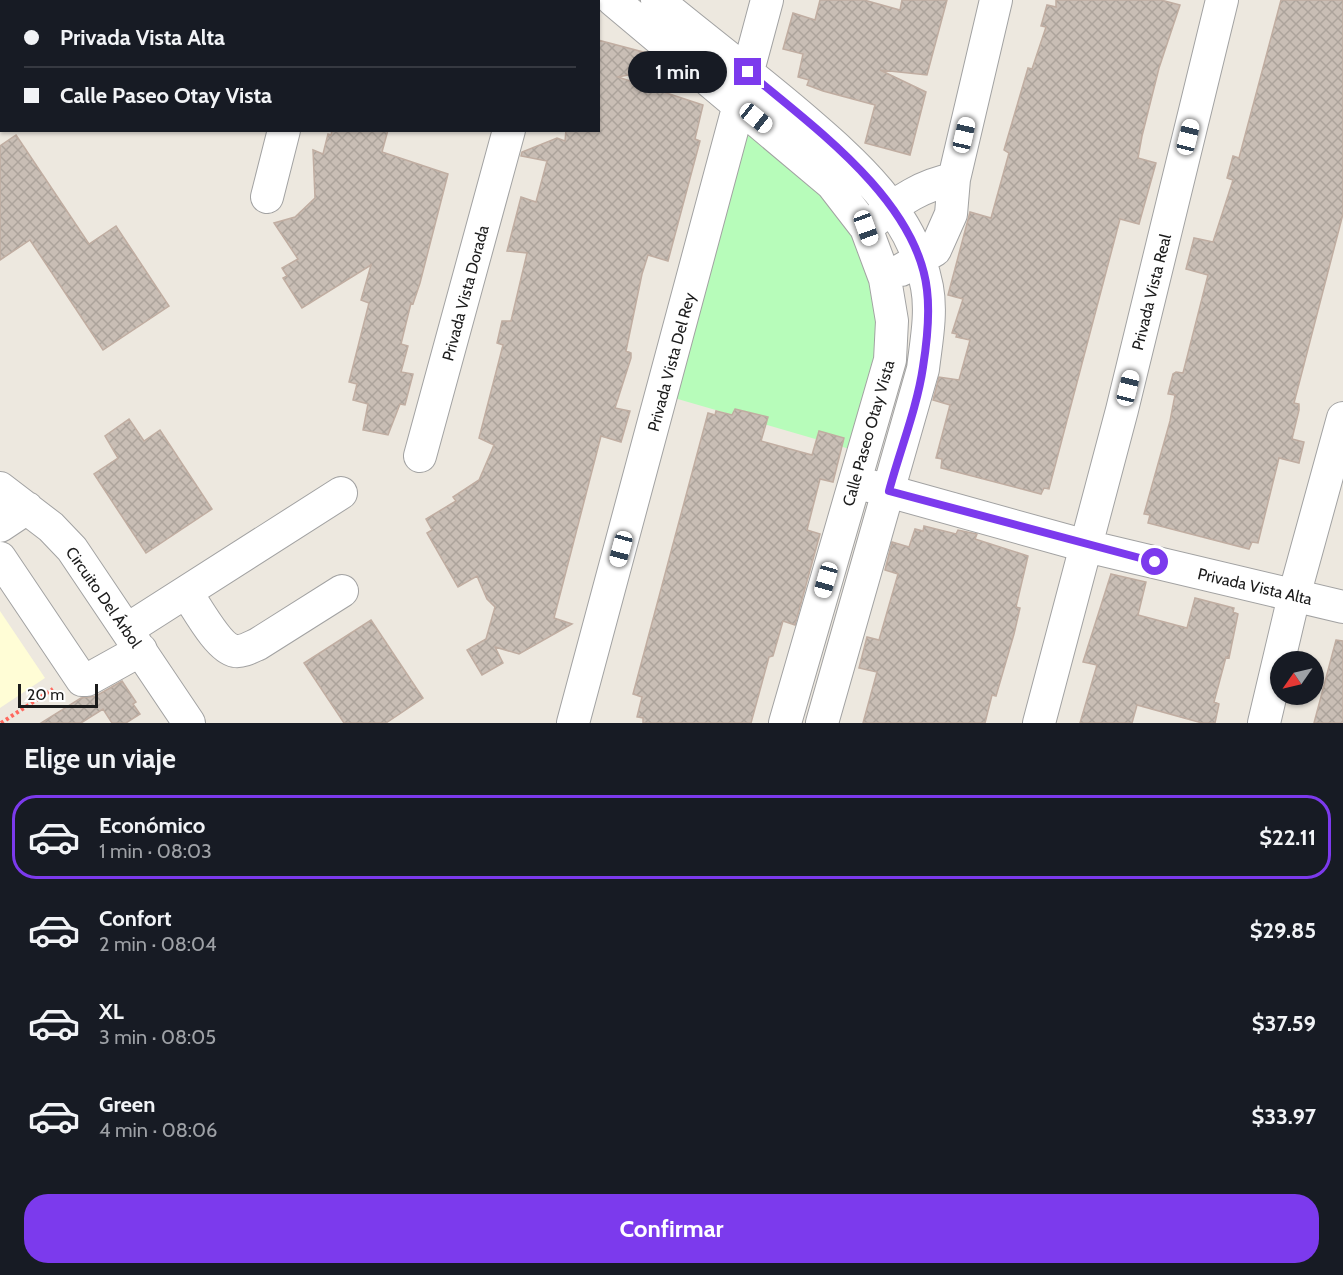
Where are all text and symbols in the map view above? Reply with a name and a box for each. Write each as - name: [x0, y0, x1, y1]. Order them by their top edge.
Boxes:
- text: Privada Vista Alta: [60, 24, 225, 51]
- callout: 1 min: [628, 51, 727, 93]
- route end: [734, 58, 761, 85]
- text: 1 min: [655, 60, 700, 84]
- text: Calle Paseo Otay Vista: [60, 82, 272, 109]
- car: [736, 100, 776, 136]
- car: [951, 115, 977, 155]
- car: [1175, 117, 1201, 157]
- car: [851, 208, 881, 248]
- street label: Privada Vista Dorada: [438, 223, 493, 363]
- street label: Privada Vista Real: [1128, 232, 1175, 352]
- street label: Privada Vista Del Rey: [644, 291, 699, 434]
- street label: Calle Paseo Otay Vista: [839, 358, 898, 508]
- car: [1115, 368, 1141, 408]
- car: [608, 529, 634, 569]
- street label: Circuito Del Árbol: [62, 543, 146, 652]
- route start: [1141, 548, 1168, 575]
- car: [812, 560, 840, 600]
- street label: Privada Vista Alta: [1196, 564, 1314, 609]
- north arrow: [1270, 651, 1324, 705]
- map controls: [1270, 651, 1324, 705]
- scale bar: [18, 681, 98, 708]
- text: 20 m: [27, 685, 64, 704]
- text: Elige un viaje: [24, 742, 176, 775]
- icon: car: [27, 810, 81, 864]
- text: Económico: [99, 812, 205, 839]
- text: $22.11: [1259, 824, 1316, 851]
- text: 1 min · 08:03: [99, 839, 212, 863]
- icon: car: [27, 903, 81, 957]
- text: Confort: [99, 905, 172, 932]
- text: $29.85: [1250, 917, 1316, 944]
- text: 2 min · 08:04: [99, 932, 216, 956]
- icon: car: [27, 996, 81, 1050]
- text: XL: [99, 998, 124, 1025]
- text: $37.59: [1252, 1010, 1316, 1037]
- text: 3 min · 08:05: [99, 1025, 216, 1049]
- icon: car: [27, 1089, 81, 1143]
- text: Green: [99, 1091, 155, 1118]
- text: $33.97: [1251, 1103, 1316, 1130]
- text: 4 min · 08:06: [99, 1118, 217, 1142]
- button: Confirmar: [24, 1194, 1319, 1263]

